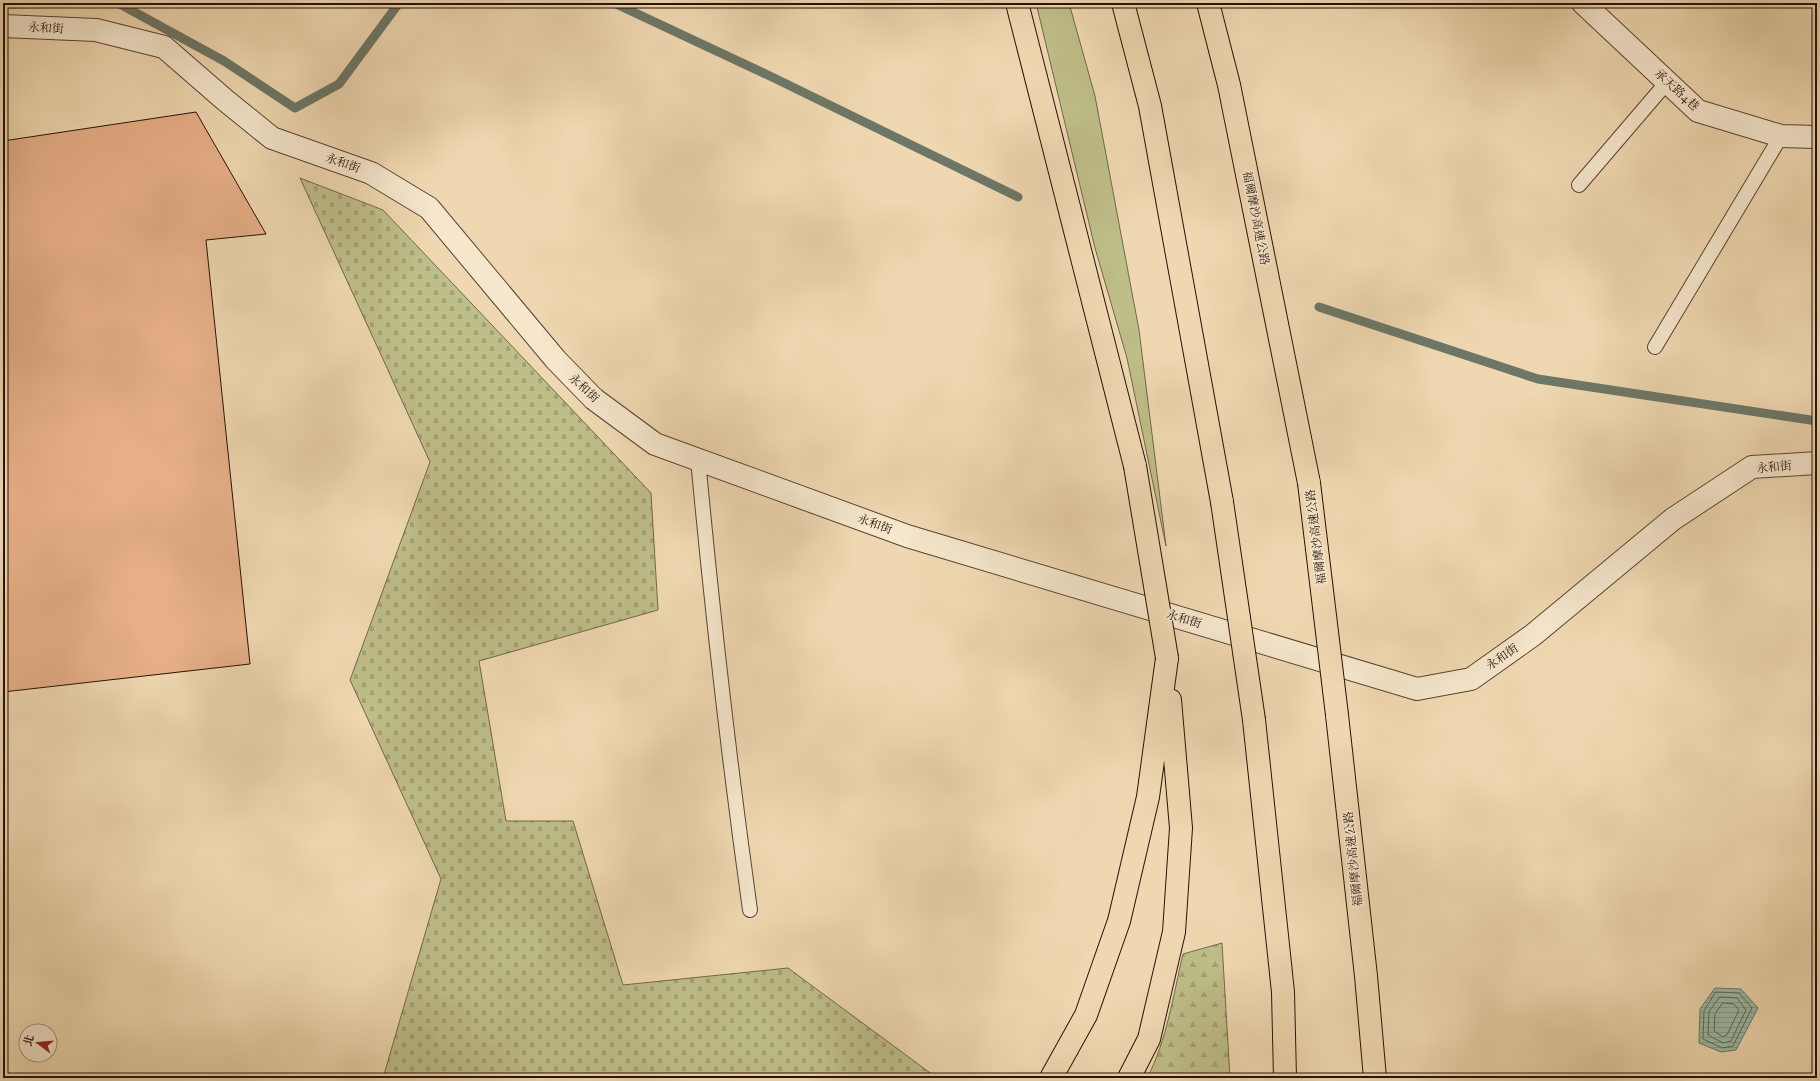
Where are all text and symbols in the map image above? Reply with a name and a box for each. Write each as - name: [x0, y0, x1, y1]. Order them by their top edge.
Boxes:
- street label: 永和街: [28, 20, 65, 36]
- street label: 承天路4巷: [1652, 66, 1702, 114]
- street label: 永和街: [324, 151, 363, 176]
- street label: 福爾摩沙高速公路: [1240, 170, 1272, 266]
- street label: 永和街: [566, 371, 603, 406]
- street label: 永和街: [1755, 458, 1794, 476]
- street label: 福爾摩沙高速公路: [1303, 488, 1329, 586]
- street label: 永和街: [856, 511, 895, 537]
- street label: 永和街: [1165, 607, 1204, 631]
- street label: 永和街: [1483, 640, 1522, 673]
- street label: 福爾摩沙高速公路: [1341, 811, 1365, 907]
- north arrow: [18, 1023, 58, 1063]
- text: 北: [21, 1033, 37, 1047]

